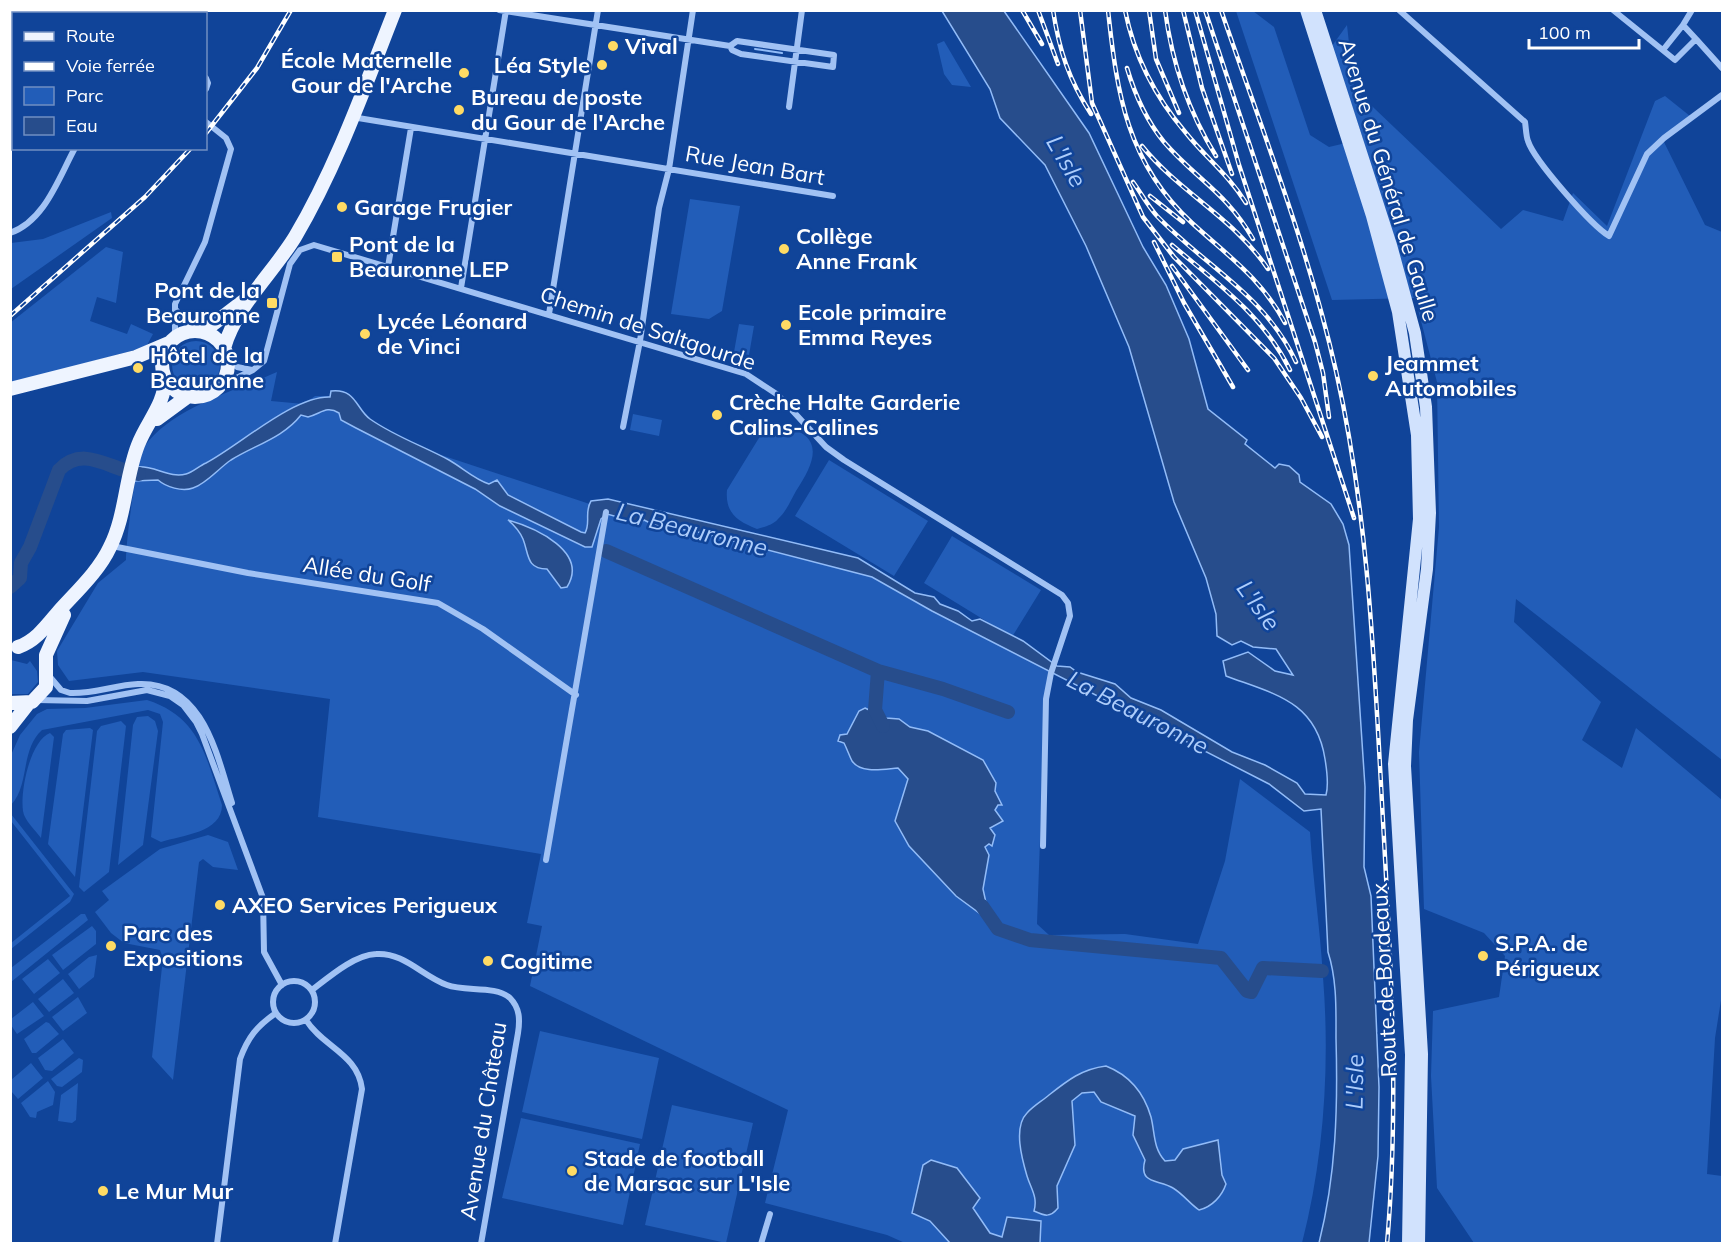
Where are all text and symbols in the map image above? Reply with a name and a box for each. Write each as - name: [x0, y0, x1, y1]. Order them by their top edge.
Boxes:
- legend: [12, 12, 207, 150]
- scale bar: [1529, 12, 1638, 50]
- text: 100 m: [1538, 21, 1591, 44]
- text: Route: [66, 24, 115, 47]
- place label: Vival: [624, 32, 678, 60]
- street label: Avenue du Général de Gaulle: [1333, 35, 1445, 325]
- marker: Vival: [606, 39, 620, 53]
- place label: École Maternelle Gour de l'Arche: [281, 46, 452, 99]
- place label: Léa Style: [494, 51, 590, 79]
- text: Voie ferrée: [66, 54, 155, 77]
- marker: Léa Style: [595, 58, 609, 72]
- marker: École Maternelle Gour de l'Arche: [457, 66, 471, 80]
- place label: Bureau de poste du Gour de l'Arche: [471, 83, 665, 136]
- text: Parc: [66, 84, 104, 107]
- marker: Bureau de poste du Gour de l'Arche: [452, 103, 466, 117]
- text: Eau: [66, 114, 98, 137]
- water label: L'Isle: [1040, 130, 1094, 192]
- street label: Rue Jean Bart: [683, 139, 827, 191]
- place label: Garage Frugier: [354, 193, 512, 221]
- marker: Garage Frugier: [335, 200, 349, 214]
- place label: Collège Anne Frank: [796, 222, 918, 275]
- place label: Pont de la Beauronne LEP: [349, 230, 509, 283]
- marker: Collège Anne Frank: [777, 242, 791, 256]
- marker: Pont de la Beauronne LEP: [330, 250, 344, 264]
- place label: Pont de la Beauronne: [146, 276, 260, 329]
- street label: Chemin de Saltgourde: [537, 280, 759, 376]
- marker: Pont de la Beauronne: [265, 296, 279, 310]
- place label: Ecole primaire Emma Reyes: [798, 298, 946, 351]
- place label: Lycée Léonard de Vinci: [377, 307, 527, 360]
- marker: Ecole primaire Emma Reyes: [779, 318, 793, 332]
- marker: Lycée Léonard de Vinci: [358, 327, 372, 341]
- place label: Hôtel de la Beauronne: [150, 341, 264, 394]
- place label: Jeammet Automobiles: [1385, 349, 1517, 402]
- marker: Hôtel de la Beauronne: [131, 361, 145, 375]
- marker: Jeammet Automobiles: [1366, 369, 1380, 383]
- place label: Crèche Halte Garderie Calins-Calines: [729, 388, 960, 441]
- marker: Crèche Halte Garderie Calins-Calines: [710, 408, 724, 422]
- water label: La Beauronne: [613, 496, 771, 562]
- street label: Allée du Golf: [301, 550, 434, 598]
- water label: L'Isle: [1231, 574, 1287, 636]
- water label: La Beauronne: [1062, 663, 1214, 761]
- street label: Route de Bordeaux: [1365, 882, 1403, 1078]
- place label: AXEO Services Perigueux: [232, 891, 498, 919]
- marker: AXEO Services Perigueux: [213, 898, 227, 912]
- place label: Parc des Expositions: [123, 919, 243, 972]
- place label: S.P.A. de Périgueux: [1495, 929, 1601, 982]
- marker: Parc des Expositions: [104, 939, 118, 953]
- place label: Cogitime: [500, 947, 593, 975]
- marker: S.P.A. de Périgueux: [1476, 949, 1490, 963]
- marker: Cogitime: [481, 954, 495, 968]
- street label: Avenue du Château: [453, 1020, 513, 1222]
- water label: L'Isle: [1339, 1054, 1369, 1110]
- place label: Stade de football de Marsac sur L'Isle: [584, 1144, 790, 1197]
- marker: Stade de football de Marsac sur L'Isle: [565, 1164, 579, 1178]
- place label: Le Mur Mur: [115, 1177, 233, 1205]
- marker: Le Mur Mur: [96, 1184, 110, 1198]

